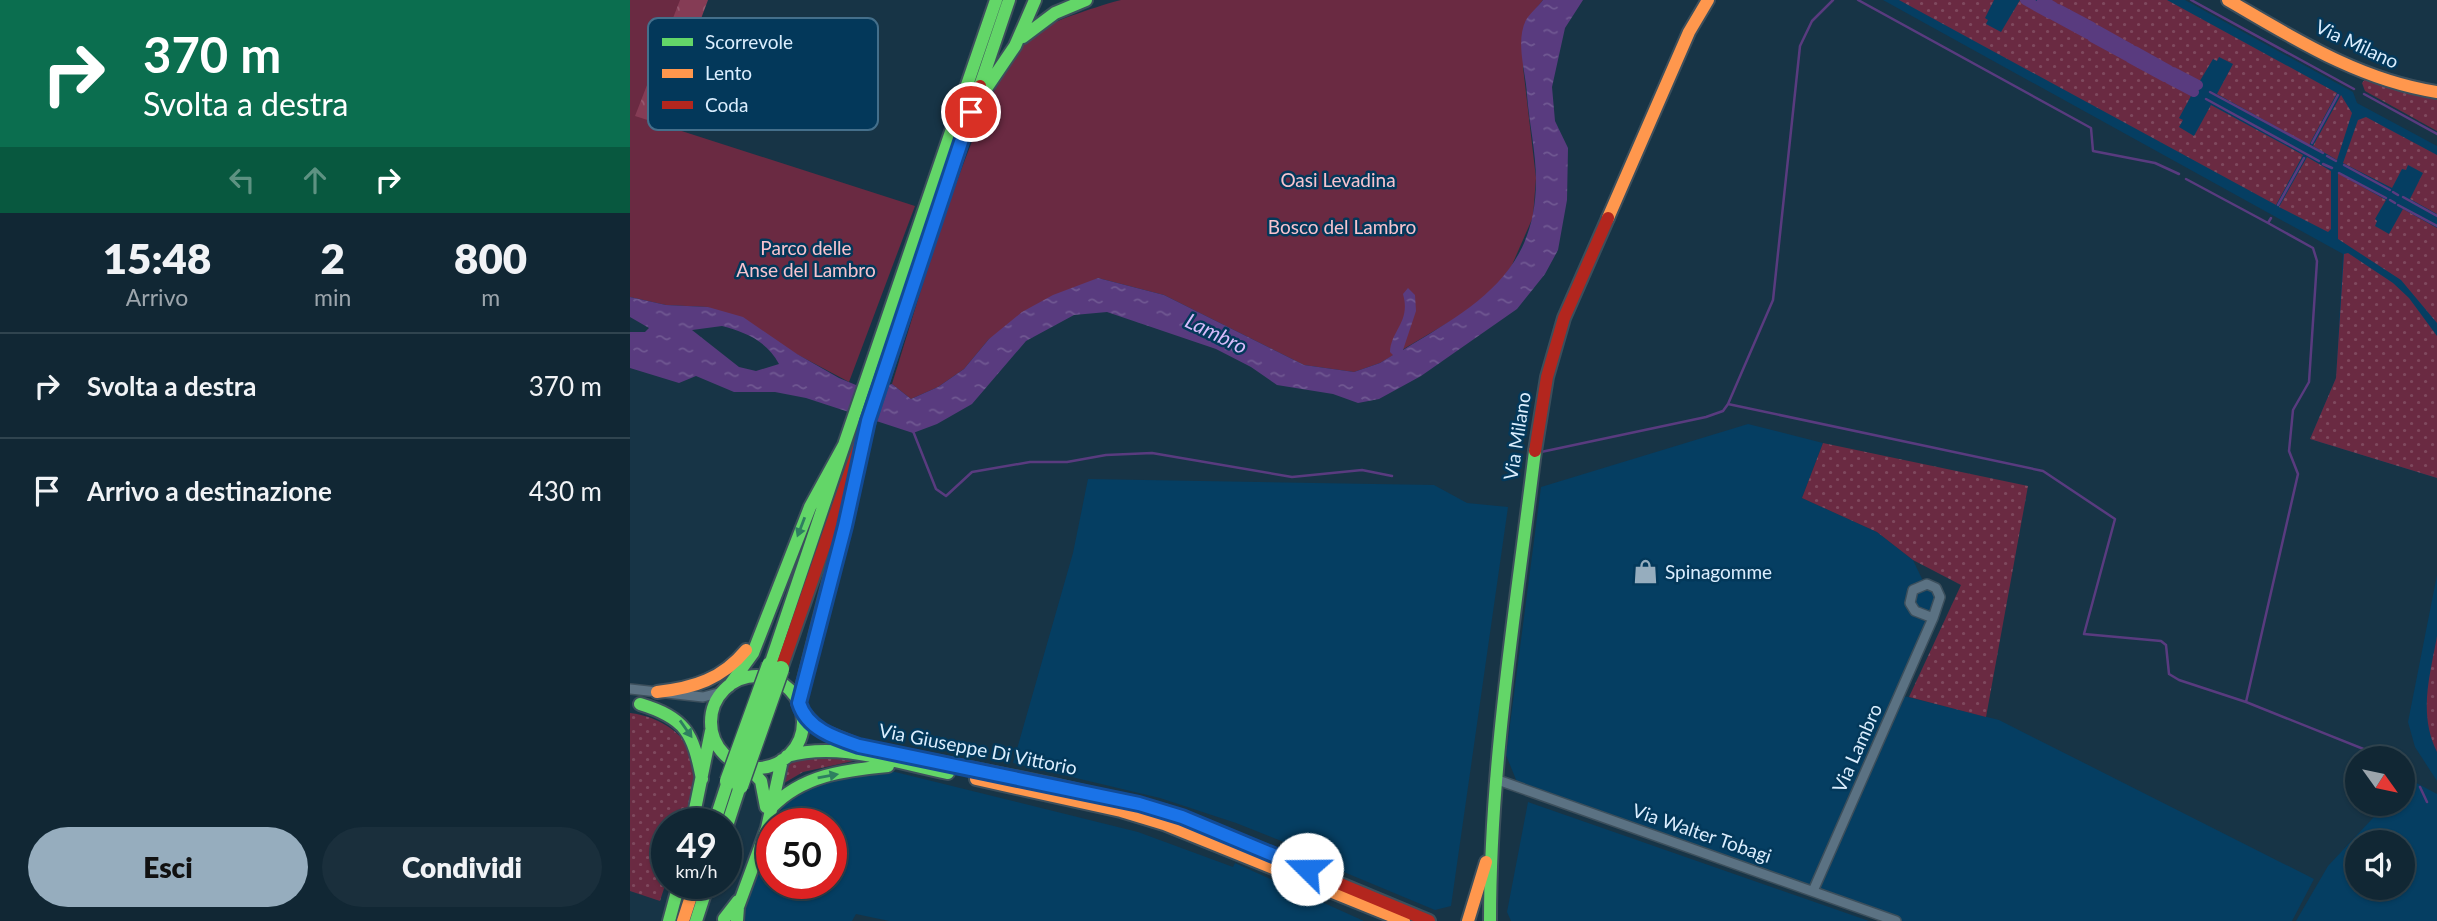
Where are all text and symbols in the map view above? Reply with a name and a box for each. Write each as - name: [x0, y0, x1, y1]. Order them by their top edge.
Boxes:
- street label: Via Milano: [2312, 14, 2402, 73]
- legend: [648, 18, 878, 130]
- text: 370 m: [143, 25, 281, 83]
- icon: right: [28, 28, 119, 119]
- text: Scorrevole: [705, 30, 793, 53]
- text: Lento: [705, 61, 752, 84]
- pin: [941, 82, 1001, 142]
- text: Svolta a destra: [143, 84, 348, 123]
- text: Coda: [705, 93, 748, 116]
- icon: arrive: [952, 93, 990, 131]
- icon: left: [223, 161, 261, 199]
- icon: ahead: [296, 161, 334, 199]
- icon: right: [369, 161, 407, 199]
- park label: Oasi Levadina: [1280, 168, 1396, 191]
- park label: Bosco del Lambro: [1268, 215, 1416, 238]
- text: 15:48: [103, 233, 211, 283]
- text: 2: [321, 233, 345, 283]
- text: 800: [454, 233, 527, 283]
- park label: Parco delle Anse del Lambro: [736, 236, 876, 281]
- text: Arrivo: [126, 283, 188, 311]
- text: min: [314, 283, 351, 311]
- text: m: [481, 283, 500, 311]
- water label: Lambro: [1182, 307, 1252, 358]
- icon: right: [28, 367, 66, 405]
- text: Svolta a destra: [87, 370, 257, 402]
- text: 370 m: [529, 370, 602, 402]
- street label: Via Milano: [1498, 390, 1535, 482]
- icon: arrive: [28, 472, 66, 510]
- text: Arrivo a destinazione: [87, 475, 332, 507]
- text: 430 m: [529, 475, 602, 507]
- one-way arrow: [796, 517, 807, 538]
- shop icon: Spinagomme: [1631, 558, 1659, 586]
- place label: Spinagomme: [1665, 560, 1772, 583]
- street label: Via Lambro: [1827, 700, 1886, 796]
- street label: Via Giuseppe Di Vittorio: [877, 718, 1079, 779]
- one-way arrow: [679, 720, 693, 738]
- north arrow: [2345, 746, 2415, 816]
- map controls: [2345, 746, 2415, 900]
- one-way arrow: [818, 770, 840, 781]
- street label: Via Walter Tobagi: [1629, 798, 1775, 867]
- speed limit sign: 50: [756, 808, 847, 899]
- text: 49: [676, 823, 717, 865]
- button: Esci: [28, 827, 308, 907]
- button: Condividi: [322, 827, 602, 907]
- button: sound: [2345, 830, 2415, 900]
- position arrow: [1270, 832, 1344, 906]
- text: km/h: [675, 860, 718, 882]

